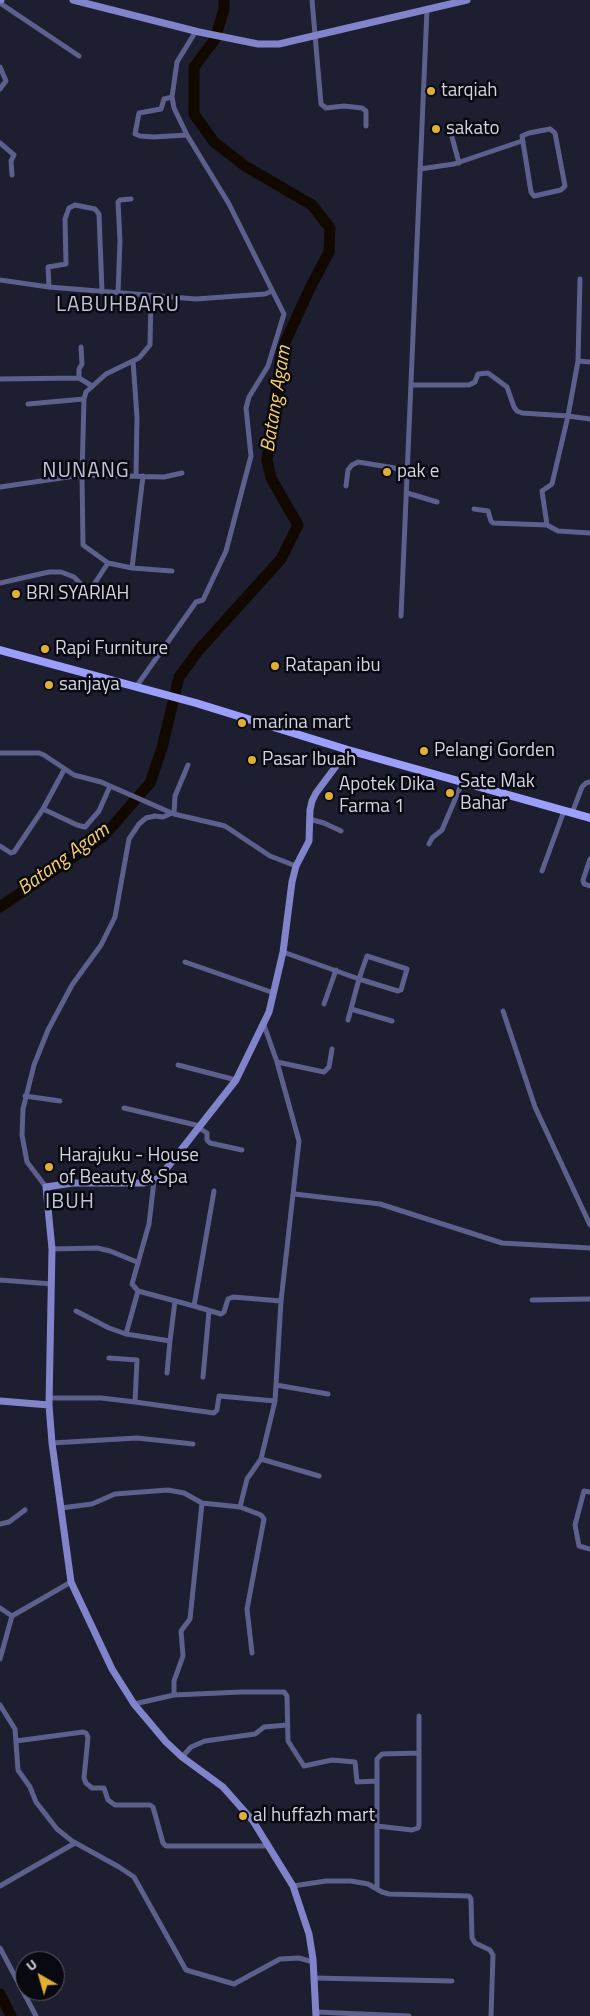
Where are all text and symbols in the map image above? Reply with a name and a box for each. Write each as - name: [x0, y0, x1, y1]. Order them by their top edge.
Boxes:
- place label: tarqiah: [441, 80, 497, 102]
- marker: tarqiah: [425, 85, 437, 97]
- place label: sakato: [446, 118, 500, 140]
- marker: sakato: [430, 123, 442, 135]
- district label: LABUHBARU: [55, 293, 181, 319]
- water label: Batang Agam: [257, 344, 297, 454]
- district label: NUNANG: [41, 459, 131, 485]
- place label: pak e: [397, 461, 439, 483]
- marker: pak e: [381, 466, 393, 478]
- place label: BRI SYARIAH: [26, 583, 129, 605]
- marker: BRI SYARIAH: [10, 588, 22, 600]
- place label: Rapi Furniture: [55, 638, 168, 660]
- marker: Rapi Furniture: [39, 643, 51, 655]
- place label: Ratapan ibu: [285, 655, 381, 677]
- marker: Ratapan ibu: [269, 660, 281, 672]
- place label: sanjaya: [59, 674, 120, 696]
- marker: sanjaya: [43, 679, 55, 691]
- place label: marina mart: [252, 712, 351, 734]
- marker: marina mart: [236, 717, 248, 729]
- place label: Pelangi Gorden: [434, 740, 555, 762]
- marker: Pelangi Gorden: [418, 745, 430, 757]
- place label: Pasar Ibuah: [262, 749, 356, 771]
- marker: Pasar Ibuah: [246, 754, 258, 766]
- place label: Sate Mak Bahar: [460, 771, 535, 815]
- place label: Apotek Dika Farma 1: [339, 774, 435, 818]
- marker: Sate Mak Bahar: [444, 787, 456, 799]
- marker: Apotek Dika Farma 1: [323, 790, 335, 802]
- water label: Batang Agam: [14, 819, 114, 901]
- place label: Harajuku - House of Beauty & Spa: [59, 1145, 199, 1189]
- marker: Harajuku - House of Beauty & Spa: [43, 1161, 55, 1173]
- district label: IBUH: [45, 1190, 95, 1216]
- place label: al huffazh mart: [253, 1805, 375, 1827]
- marker: al huffazh mart: [237, 1810, 249, 1822]
- north arrow: [15, 1951, 65, 2001]
- text: U: [21, 1953, 41, 1976]

